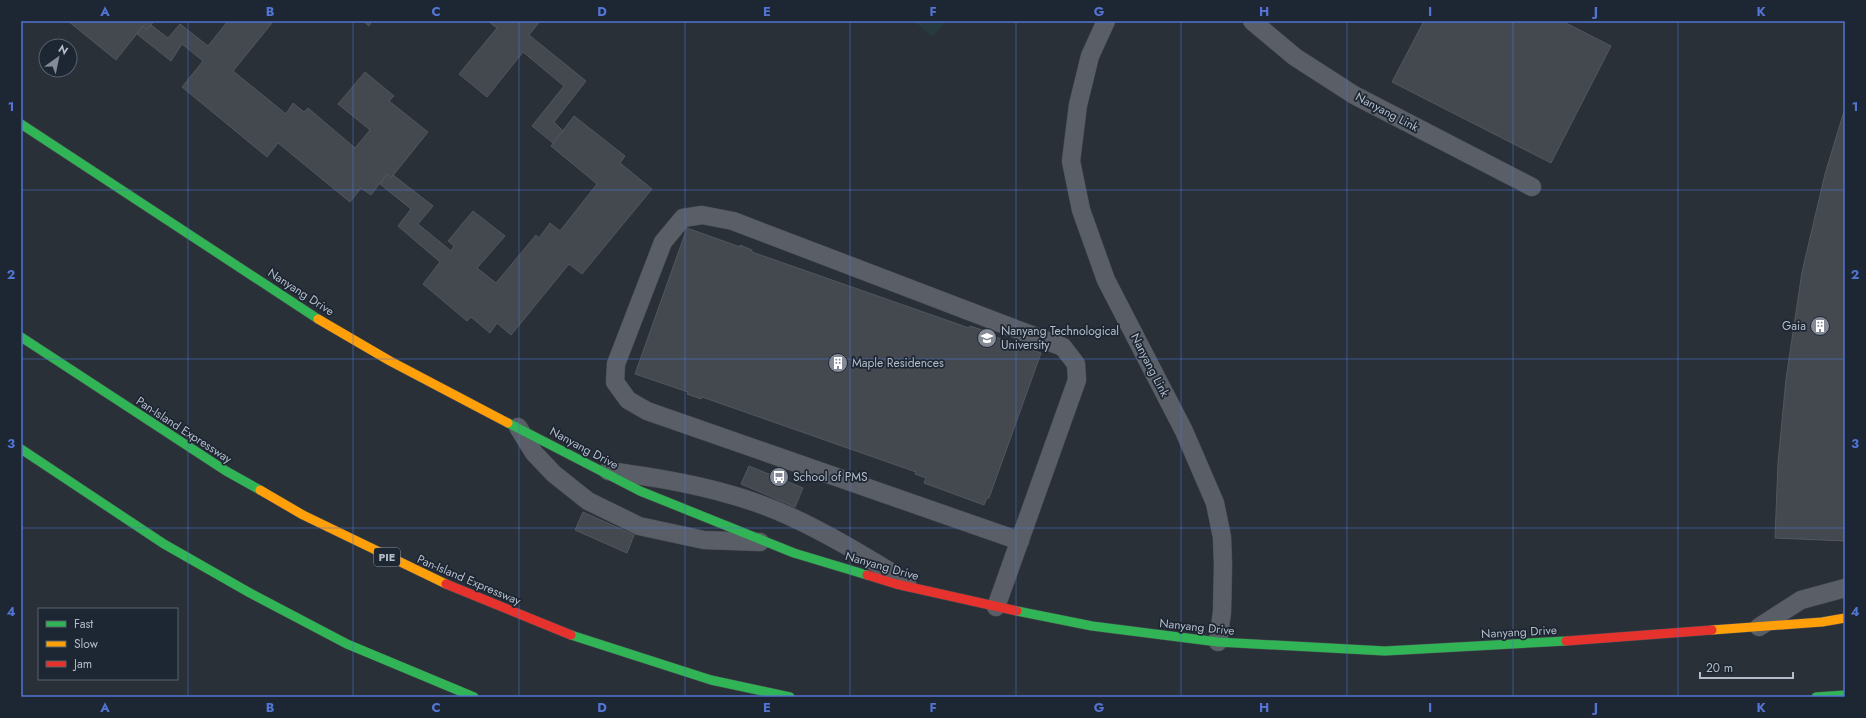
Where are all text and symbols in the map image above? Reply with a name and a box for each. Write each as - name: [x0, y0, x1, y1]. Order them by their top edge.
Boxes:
- text: A: [99, 2, 110, 21]
- text: B: [266, 2, 275, 21]
- text: C: [431, 2, 441, 21]
- text: D: [597, 2, 607, 21]
- text: E: [763, 2, 771, 21]
- text: F: [929, 2, 937, 21]
- text: G: [1094, 2, 1105, 21]
- text: H: [1259, 2, 1269, 21]
- text: I: [1428, 2, 1432, 21]
- text: J: [1591, 2, 1598, 21]
- text: K: [1756, 2, 1766, 21]
- north arrow: [38, 38, 78, 78]
- text: N: [55, 41, 71, 59]
- street label: Nanyang Link: [1352, 88, 1422, 137]
- text: 1: [8, 97, 14, 116]
- text: 1: [1852, 97, 1858, 116]
- street label: Nanyang Drive: [264, 264, 338, 320]
- text: 2: [7, 265, 15, 284]
- text: 2: [1851, 265, 1859, 284]
- building icon: Gaia: [1809, 315, 1831, 337]
- place label: Gaia: [1782, 317, 1806, 335]
- place label: Nanyang Technological University: [1001, 322, 1119, 354]
- school or university icon: Nanyang Technological University: [976, 327, 998, 349]
- street label: Nanyang Link: [1126, 330, 1174, 401]
- building icon: Maple Residences: [827, 352, 849, 374]
- place label: Maple Residences: [852, 354, 944, 372]
- street label: Pan-Island Expressway: [132, 392, 236, 468]
- street label: Nanyang Drive: [546, 422, 622, 474]
- text: 3: [7, 434, 15, 453]
- text: 3: [1851, 434, 1859, 453]
- bus stop icon: School of PMS: [768, 466, 790, 488]
- place label: School of PMS: [793, 468, 868, 486]
- street label: Nanyang Drive: [843, 547, 921, 585]
- road number: PIE: [374, 548, 400, 566]
- street label: Pan-Island Expressway: [414, 550, 524, 610]
- text: 4: [6, 602, 16, 621]
- text: 4: [1850, 602, 1860, 621]
- legend: [38, 608, 178, 680]
- street label: Nanyang Drive: [1158, 614, 1236, 640]
- text: Fast: [74, 615, 93, 633]
- street label: Nanyang Drive: [1481, 621, 1557, 643]
- text: Slow: [74, 635, 99, 653]
- scale bar: [1700, 654, 1793, 680]
- text: Jam: [72, 655, 92, 673]
- text: 20 m: [1706, 659, 1733, 677]
- text: A: [99, 698, 110, 717]
- text: B: [266, 698, 275, 717]
- text: C: [431, 698, 441, 717]
- text: D: [597, 698, 607, 717]
- text: E: [763, 698, 771, 717]
- text: F: [929, 698, 937, 717]
- text: G: [1094, 698, 1105, 717]
- text: H: [1259, 698, 1269, 717]
- text: I: [1428, 698, 1432, 717]
- text: J: [1591, 698, 1598, 717]
- text: K: [1756, 698, 1766, 717]

